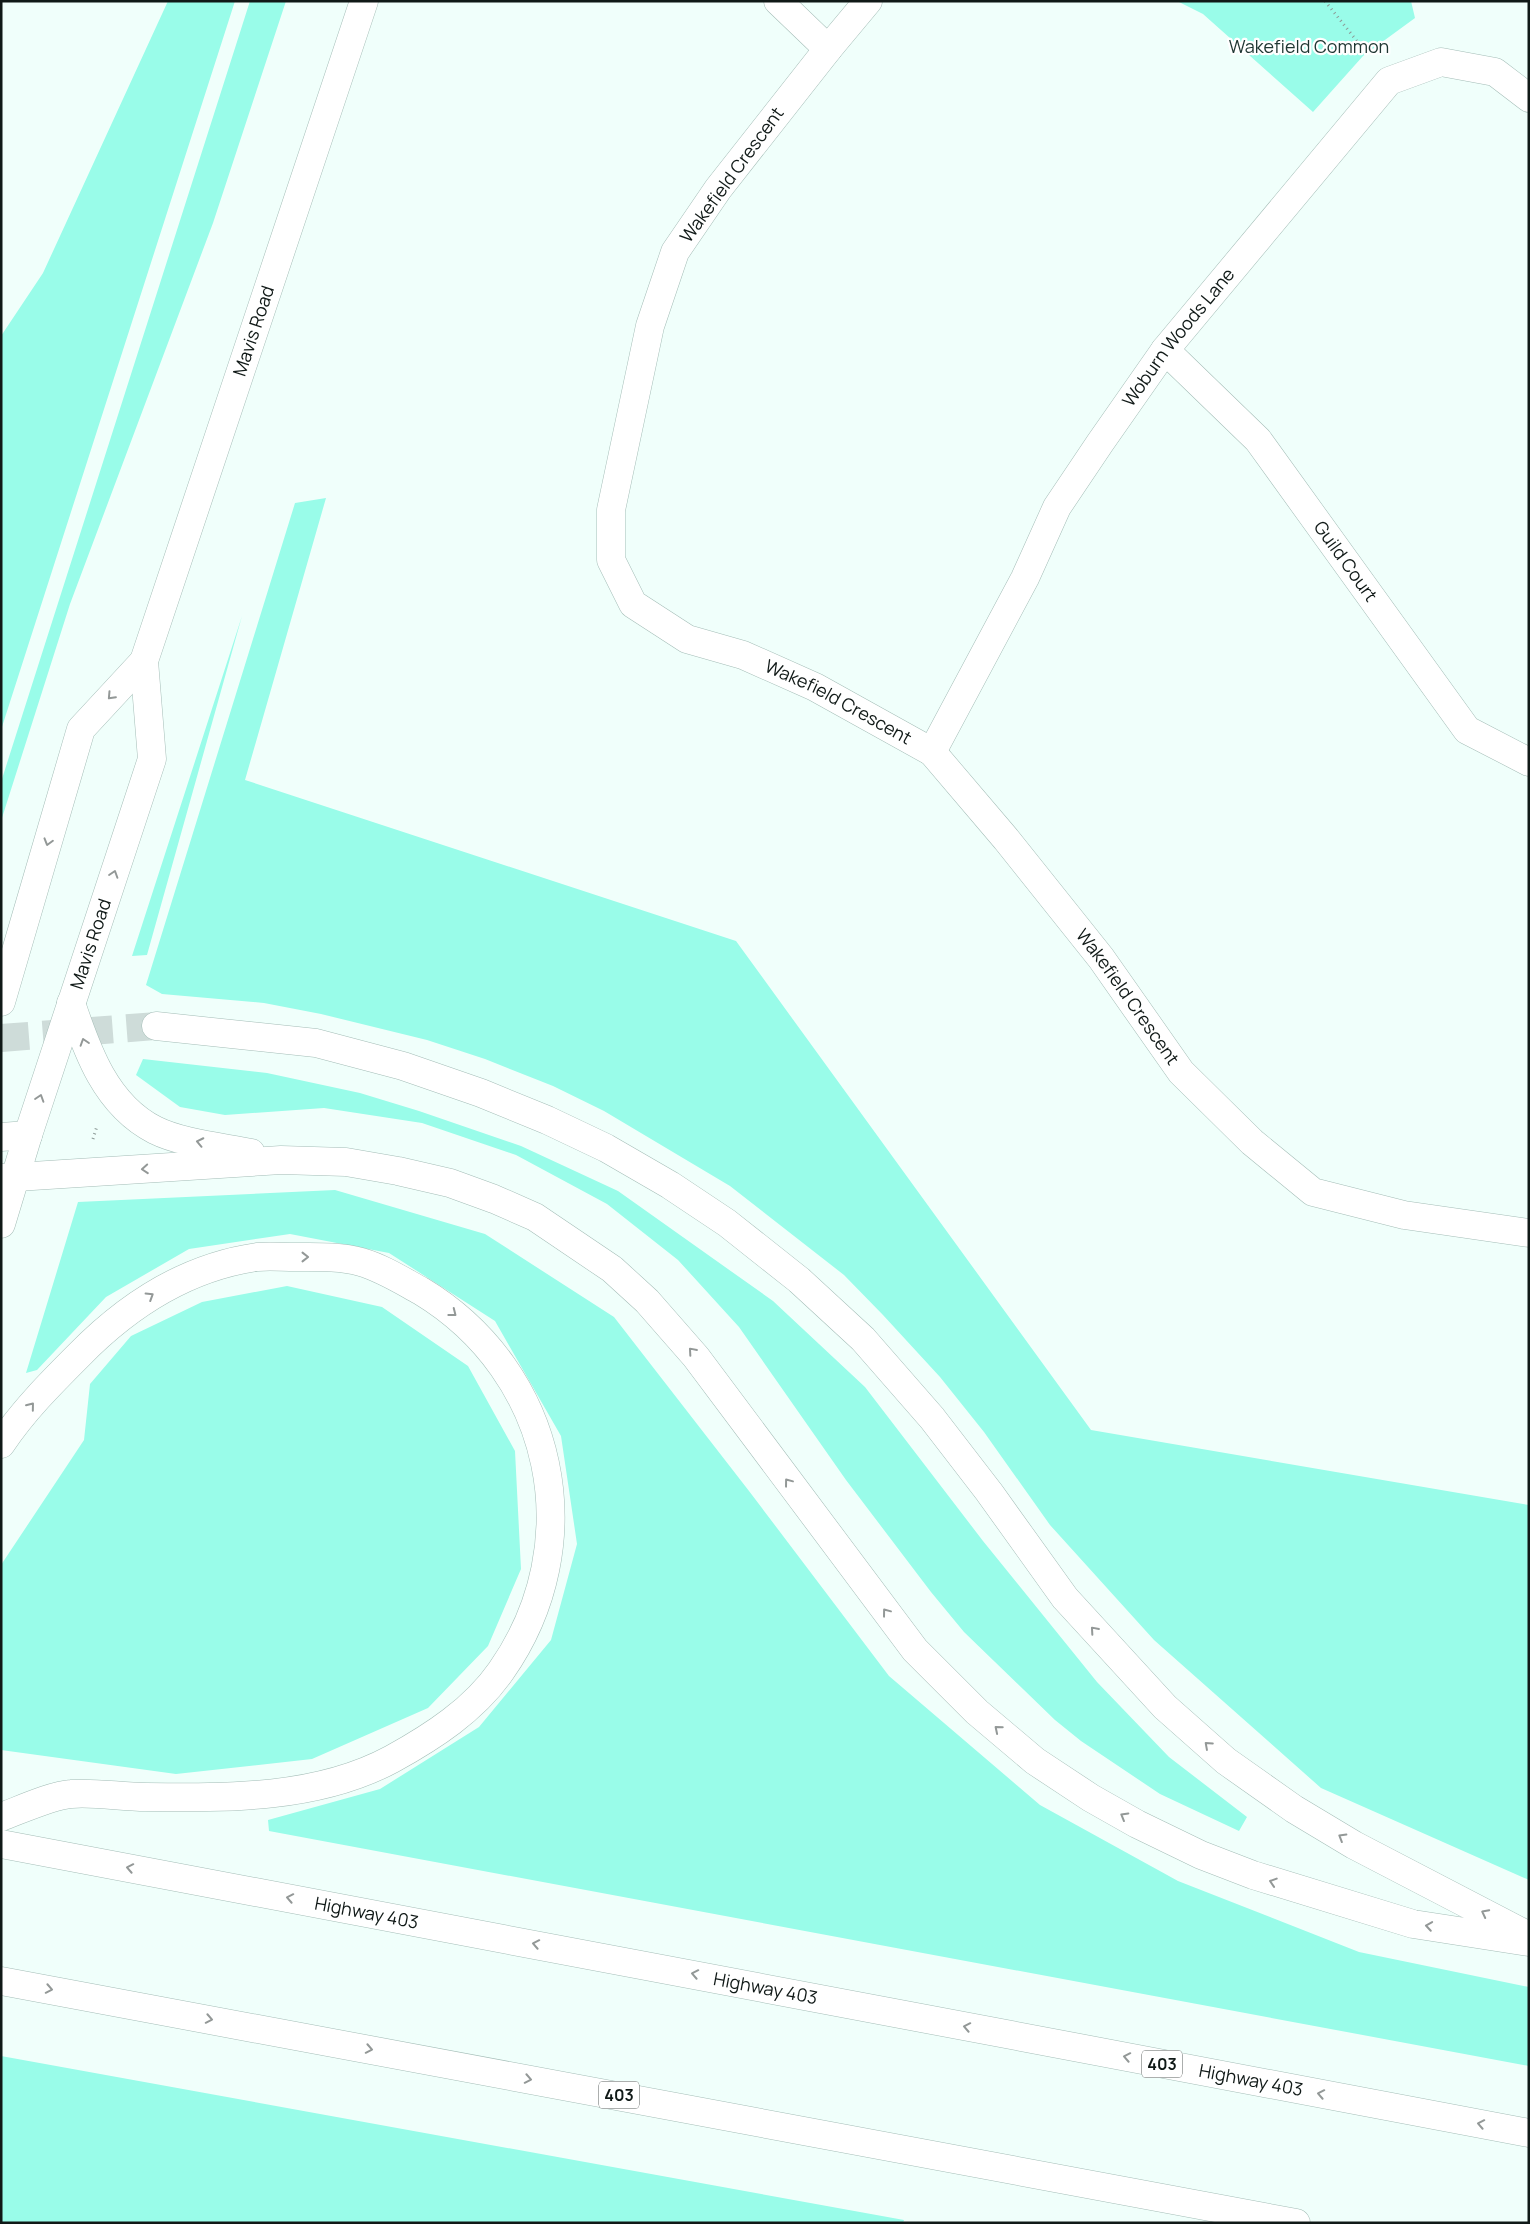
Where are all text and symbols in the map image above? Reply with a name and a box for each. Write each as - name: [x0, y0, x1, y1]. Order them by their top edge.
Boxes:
- park label: Wakefield Common: [1229, 34, 1389, 58]
- street label: Wakefield Crescent: [674, 102, 789, 247]
- street label: Woburn Woods Lane: [1116, 262, 1239, 411]
- street label: Mavis Road: [227, 282, 279, 379]
- street label: Guild Court: [1309, 516, 1384, 606]
- street label: Wakefield Crescent: [761, 653, 916, 749]
- one-way arrow: [108, 691, 117, 700]
- one-way arrow: [44, 838, 54, 846]
- one-way arrow: [108, 870, 118, 878]
- street label: Mavis Road: [64, 895, 116, 992]
- street label: Wakefield Crescent: [1071, 923, 1185, 1069]
- one-way arrow: [80, 1038, 90, 1046]
- one-way arrow: [34, 1095, 44, 1103]
- one-way arrow: [195, 1138, 204, 1148]
- one-way arrow: [141, 1164, 149, 1175]
- one-way arrow: [302, 1252, 309, 1262]
- one-way arrow: [144, 1292, 153, 1302]
- one-way arrow: [447, 1308, 456, 1316]
- one-way arrow: [688, 1348, 697, 1357]
- one-way arrow: [25, 1402, 34, 1411]
- one-way arrow: [785, 1478, 794, 1488]
- one-way arrow: [883, 1608, 892, 1618]
- one-way arrow: [1090, 1627, 1099, 1636]
- one-way arrow: [994, 1726, 1003, 1735]
- one-way arrow: [1205, 1742, 1214, 1751]
- one-way arrow: [1121, 1813, 1130, 1823]
- one-way arrow: [1338, 1834, 1347, 1844]
- one-way arrow: [126, 1863, 135, 1874]
- one-way arrow: [1269, 1877, 1277, 1887]
- street label: Highway 403: [313, 1891, 421, 1934]
- one-way arrow: [285, 1893, 294, 1904]
- one-way arrow: [1482, 1909, 1491, 1919]
- one-way arrow: [1424, 1922, 1433, 1932]
- one-way arrow: [531, 1939, 540, 1950]
- street label: Highway 403: [712, 1966, 820, 2009]
- one-way arrow: [691, 1969, 700, 1979]
- one-way arrow: [45, 1984, 54, 1994]
- one-way arrow: [205, 2014, 213, 2024]
- one-way arrow: [963, 2022, 972, 2033]
- one-way arrow: [364, 2043, 373, 2054]
- road number: 403: [1142, 2050, 1182, 2078]
- one-way arrow: [1123, 2053, 1131, 2063]
- street label: Highway 403: [1197, 2058, 1305, 2101]
- one-way arrow: [524, 2073, 533, 2083]
- road number: 403: [599, 2082, 639, 2108]
- one-way arrow: [1317, 2089, 1326, 2099]
- one-way arrow: [1476, 2119, 1485, 2129]

